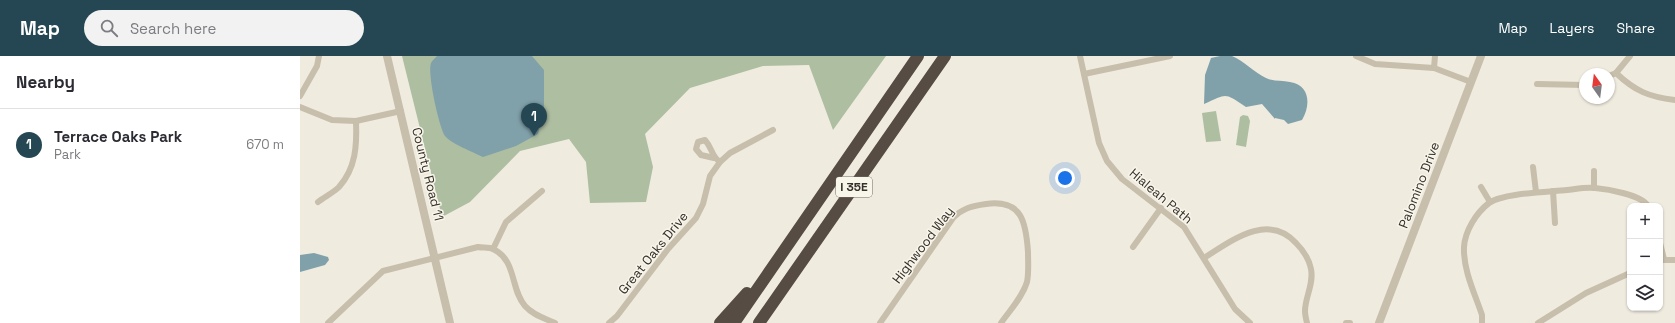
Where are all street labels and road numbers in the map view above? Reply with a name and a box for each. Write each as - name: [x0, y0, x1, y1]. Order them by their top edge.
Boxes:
- street label: County Road 11: [408, 126, 448, 222]
- street label: Palomino Drive: [1395, 139, 1443, 231]
- street label: Hialeah Path: [1126, 165, 1196, 227]
- road number: I 35E: [836, 177, 872, 197]
- street label: Highwood Way: [888, 203, 958, 287]
- street label: Great Oaks Drive: [614, 208, 692, 298]

